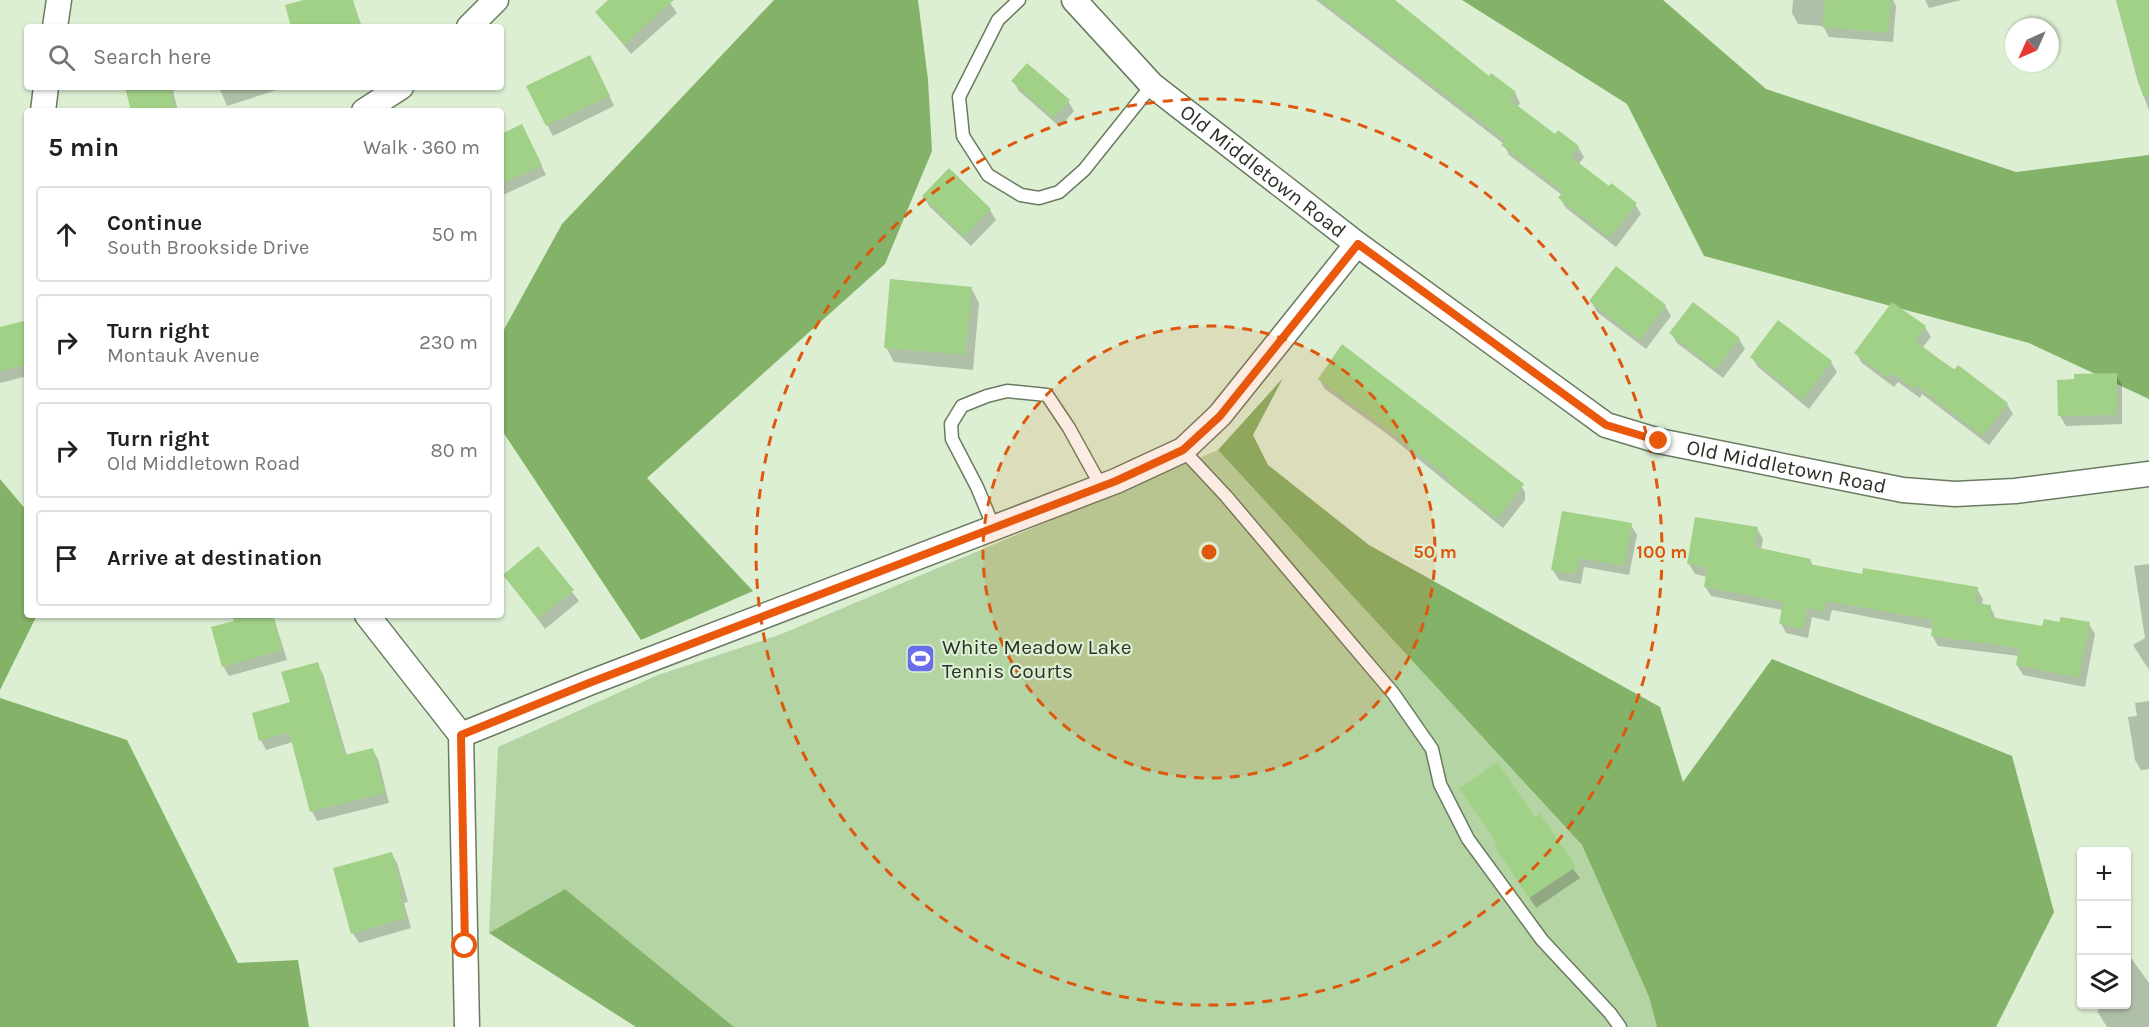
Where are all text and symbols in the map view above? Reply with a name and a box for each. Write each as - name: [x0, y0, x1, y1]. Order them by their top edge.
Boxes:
- north arrow: [2005, 18, 2059, 72]
- search box: [24, 24, 504, 90]
- icon: search: [45, 41, 78, 74]
- text: Search here: [93, 44, 211, 70]
- street label: Old Middletown Road: [1175, 99, 1351, 243]
- text: 5 min: [48, 132, 119, 163]
- text: Walk · 360 m: [363, 136, 480, 159]
- text: Continue: [107, 210, 202, 236]
- icon: ahead: [50, 218, 83, 251]
- text: 50 m: [431, 223, 478, 246]
- text: South Brookside Drive: [107, 236, 309, 259]
- text: Turn right: [107, 318, 210, 344]
- icon: right: [50, 326, 83, 359]
- text: 230 m: [419, 331, 478, 354]
- text: Montauk Avenue: [107, 344, 259, 367]
- text: Turn right: [107, 426, 210, 452]
- route end: [1645, 427, 1671, 453]
- icon: right: [50, 434, 83, 467]
- street label: Old Middletown Road: [1684, 435, 1888, 498]
- text: 80 m: [430, 439, 478, 462]
- text: Old Middletown Road: [107, 452, 300, 475]
- text: 50 m: [1413, 541, 1457, 563]
- text: 100 m: [1637, 541, 1687, 563]
- icon: arrive: [50, 542, 83, 575]
- centre of rings: [1199, 542, 1219, 562]
- text: Arrive at destination: [107, 545, 322, 571]
- place label: White Meadow Lake Tennis Courts: [942, 635, 1132, 683]
- sports icon: White Meadow Lake Tennis Courts: [905, 643, 937, 675]
- map controls: [2077, 847, 2131, 1009]
- button: +: [2077, 847, 2131, 901]
- button: −: [2077, 901, 2131, 955]
- route start: [451, 932, 477, 958]
- button: layers: [2077, 955, 2131, 1009]

